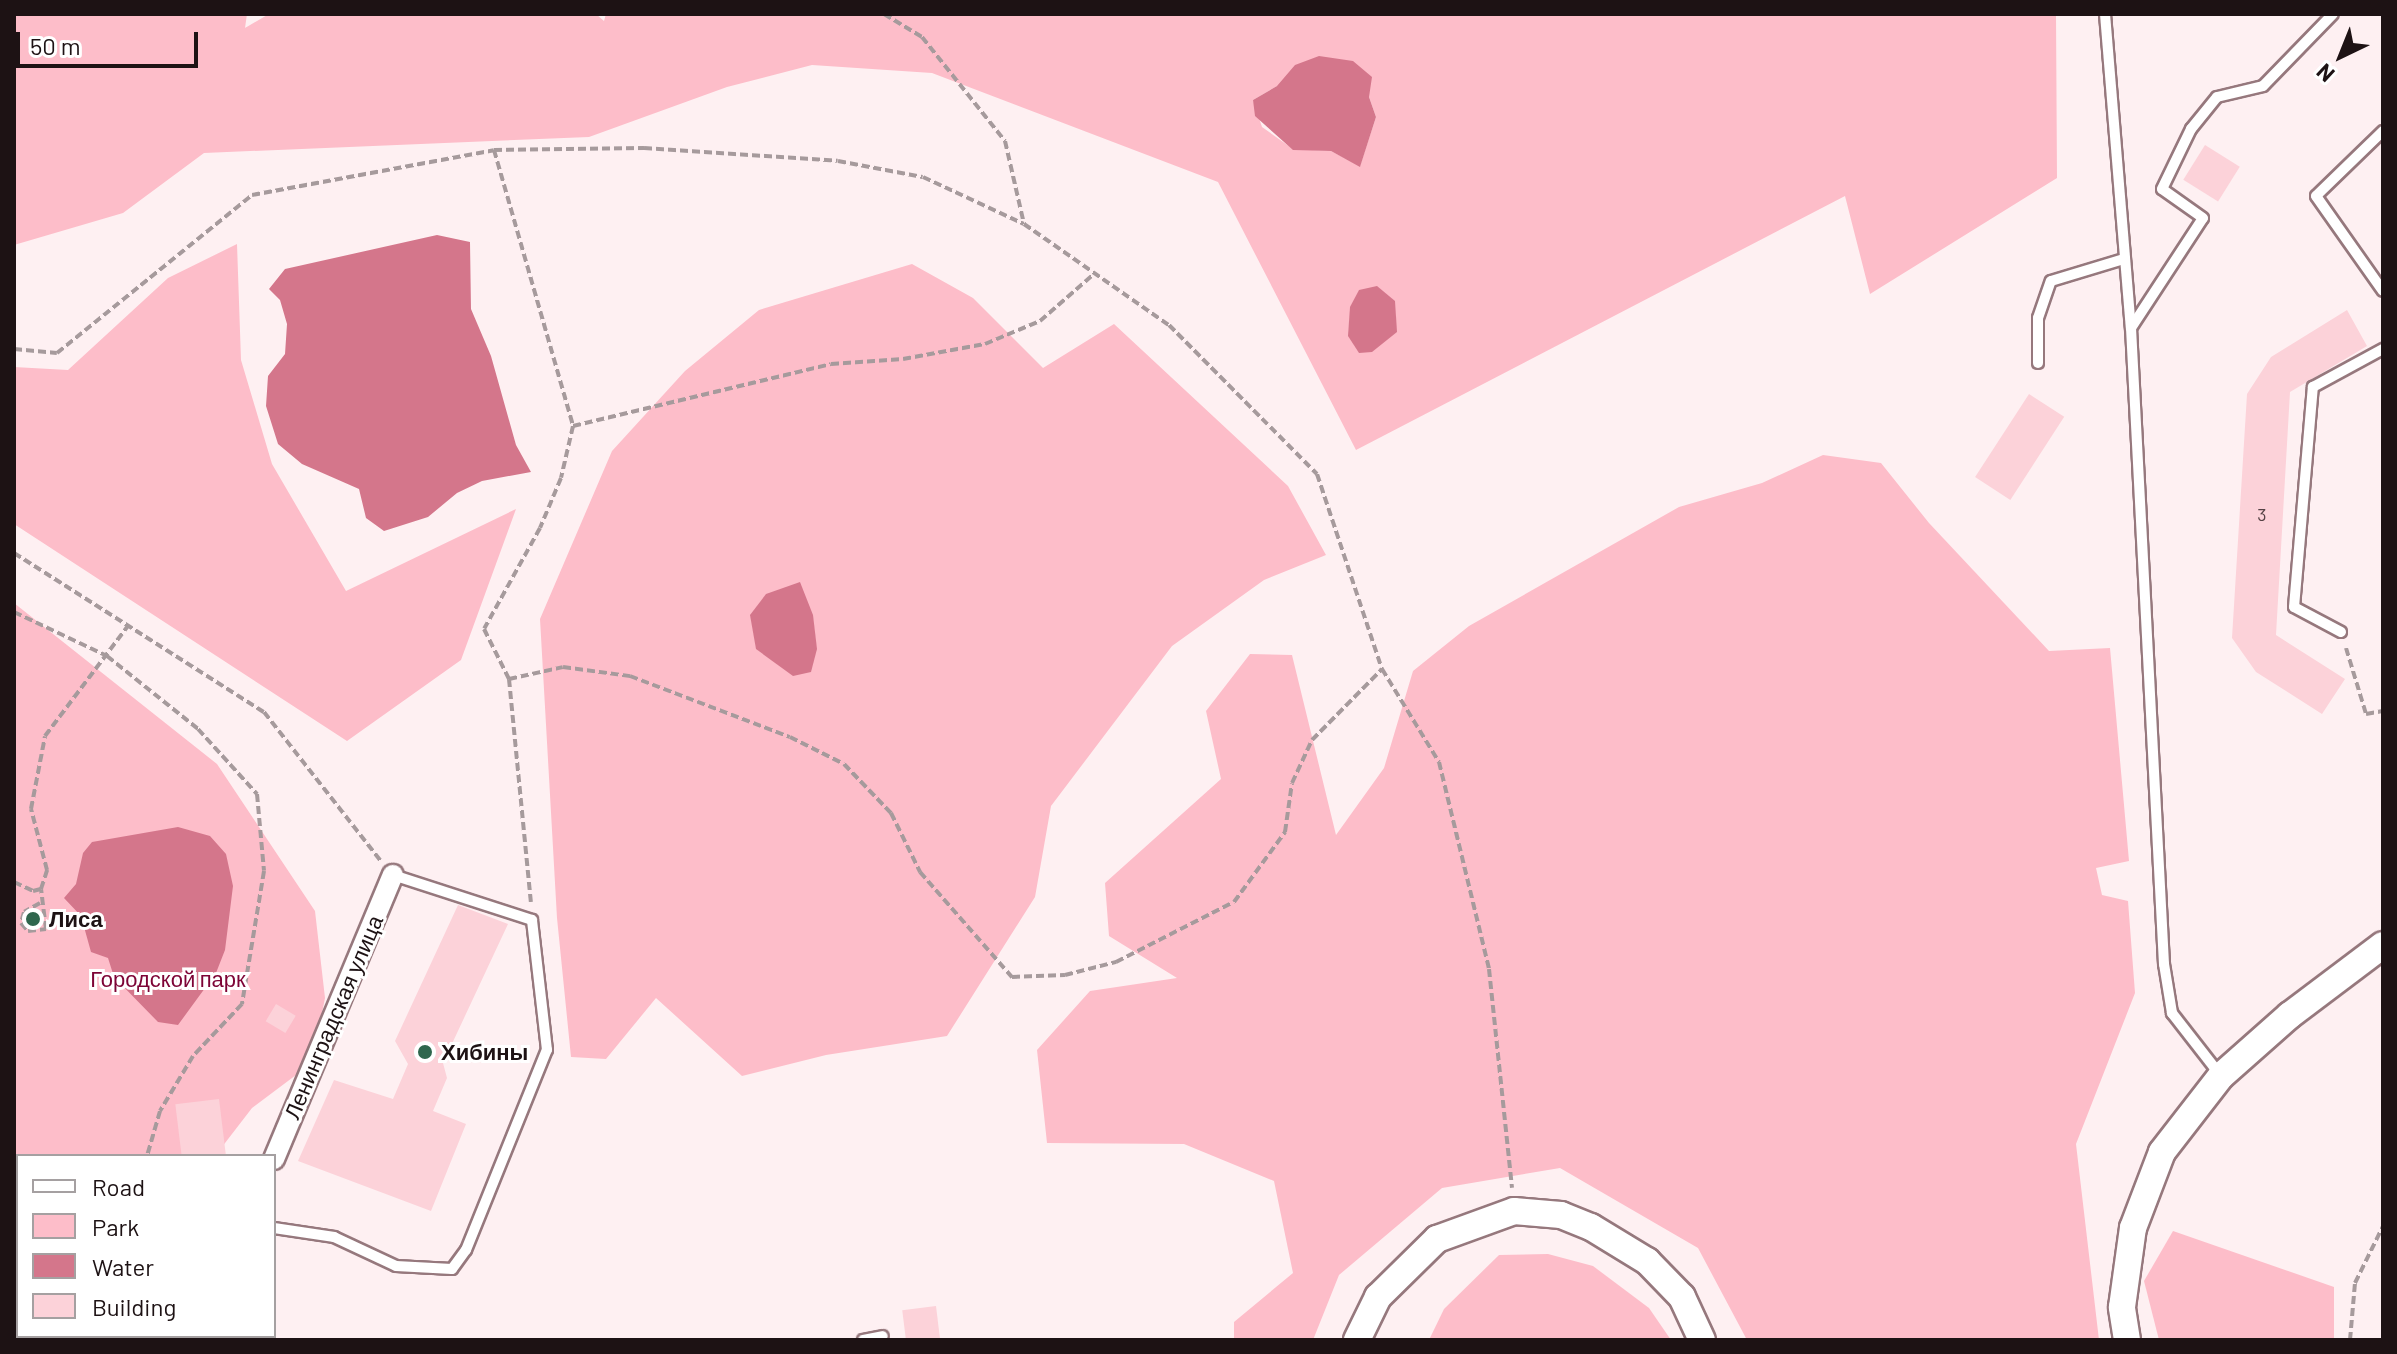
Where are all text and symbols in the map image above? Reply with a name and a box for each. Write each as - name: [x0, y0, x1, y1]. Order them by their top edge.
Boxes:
- scale bar: [20, 16, 202, 66]
- north arrow: [2301, 16, 2381, 96]
- text: 50 m: [30, 31, 81, 60]
- text: N: [2310, 59, 2339, 88]
- house number: 3: [2257, 503, 2267, 525]
- place label: Лиса: [49, 906, 103, 932]
- marker: Лиса: [24, 910, 42, 928]
- street label: Ленинградская улица: [278, 911, 388, 1123]
- park label: Городской парк: [90, 966, 246, 992]
- place label: Хибины: [441, 1039, 528, 1065]
- marker: Хибины: [416, 1043, 434, 1061]
- legend: [16, 1154, 276, 1338]
- text: Road: [92, 1172, 145, 1201]
- text: Park: [92, 1212, 139, 1241]
- text: Water: [92, 1252, 154, 1281]
- text: Building: [92, 1292, 176, 1321]

